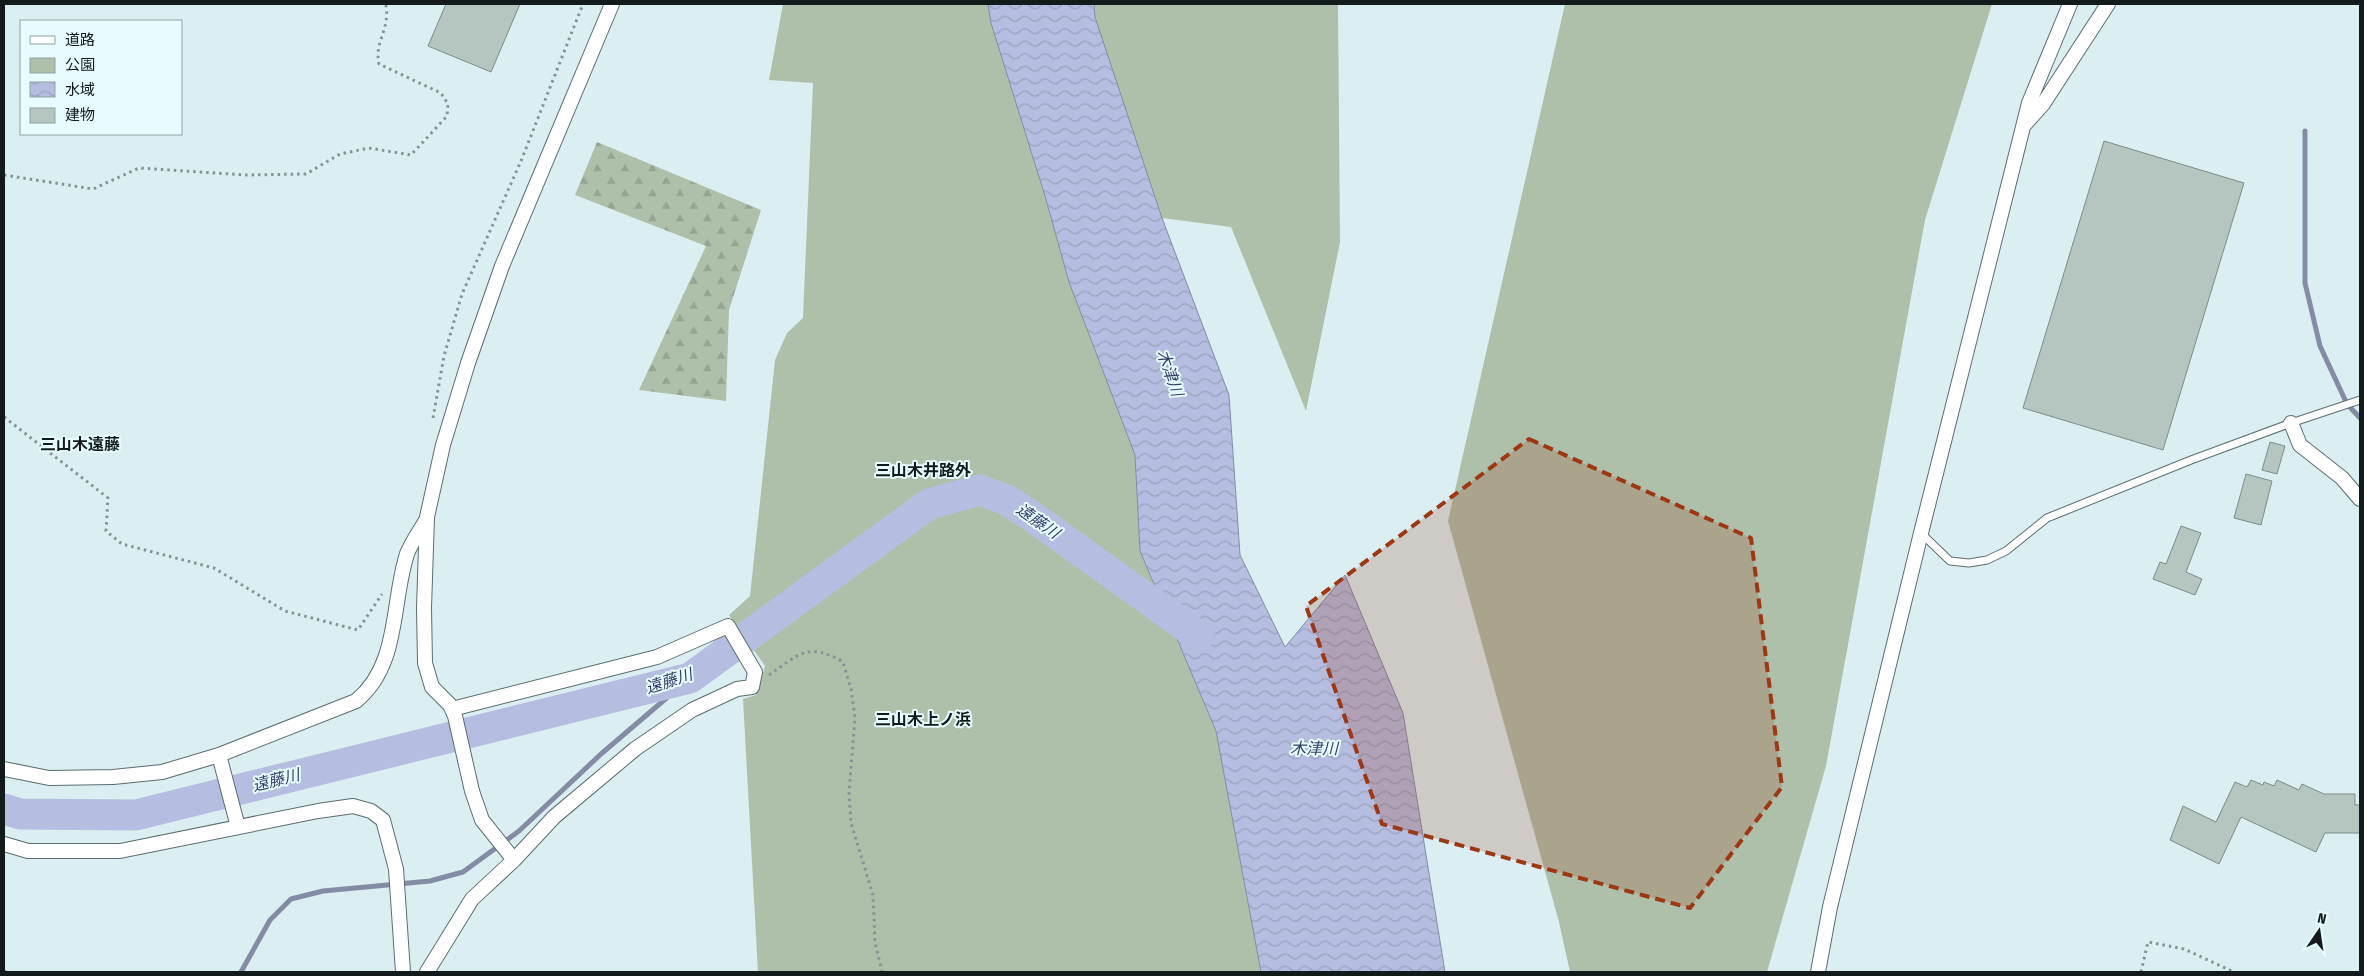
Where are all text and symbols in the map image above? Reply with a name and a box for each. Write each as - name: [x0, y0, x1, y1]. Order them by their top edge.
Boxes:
- legend: [20, 20, 182, 135]
- text: 道路: [65, 31, 95, 49]
- text: 公園: [65, 56, 95, 74]
- text: 水域: [65, 81, 95, 99]
- text: 建物: [65, 106, 95, 124]
- water label: 木津川: [1153, 347, 1187, 401]
- district label: 三山木遠藤: [40, 435, 120, 454]
- district label: 三山木井路外: [875, 461, 972, 480]
- water label: 遠藤川: [1013, 499, 1065, 544]
- water label: 遠藤川: [643, 664, 697, 697]
- district label: 三山木上ノ浜: [875, 710, 971, 729]
- water label: 木津川: [1290, 739, 1340, 758]
- water label: 遠藤川: [250, 764, 304, 795]
- north arrow: [2294, 906, 2344, 956]
- text: N: [2316, 910, 2328, 928]

